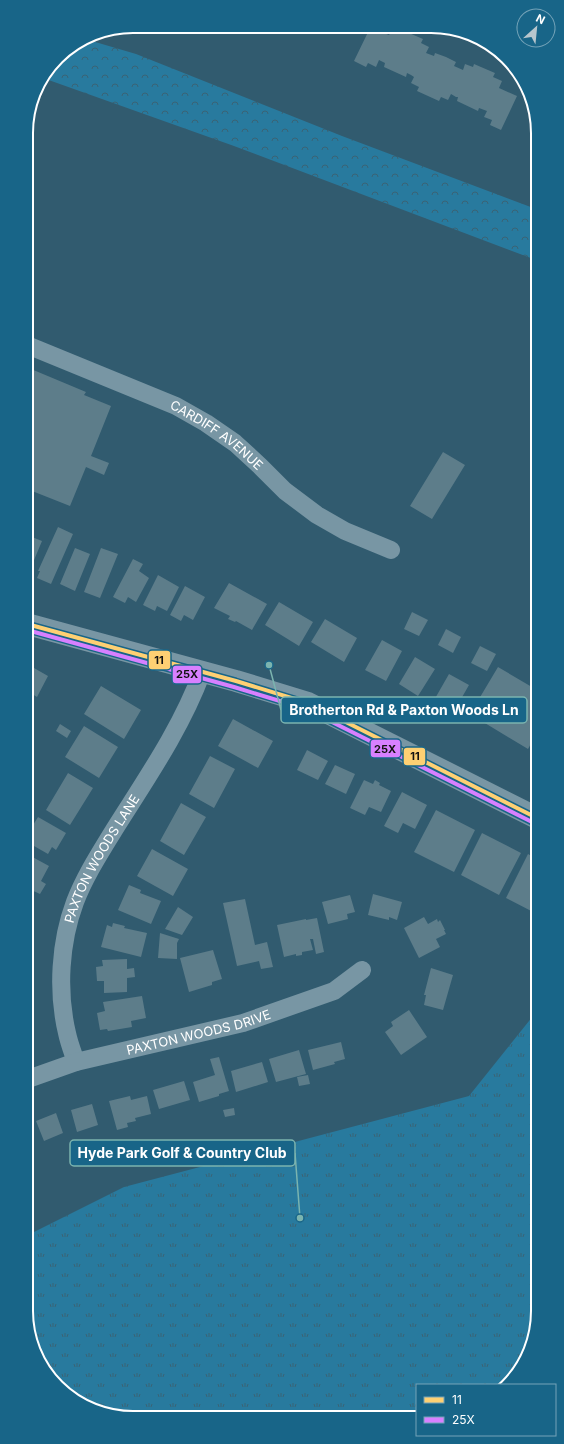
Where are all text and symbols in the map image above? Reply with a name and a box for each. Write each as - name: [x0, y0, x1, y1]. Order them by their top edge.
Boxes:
- north arrow: [516, 8, 556, 48]
- text: N: [534, 11, 547, 27]
- street label: CARDIFF AVENUE: [168, 397, 267, 473]
- line badge: 11: [148, 650, 171, 670]
- text: 11: [154, 653, 164, 667]
- line badge: 25X: [172, 665, 202, 684]
- text: 25X: [176, 667, 198, 681]
- callout: Brotherton Rd & Paxton Woods Ln: [281, 697, 527, 723]
- text: Brotherton Rd & Paxton Woods Ln: [289, 701, 519, 718]
- line badge: 25X: [370, 739, 401, 758]
- text: 25X: [374, 742, 396, 756]
- line badge: 11: [403, 747, 426, 766]
- text: 11: [410, 749, 420, 763]
- street label: PAXTON WOODS LANE: [61, 791, 143, 925]
- street label: PAXTON WOODS DRIVE: [125, 1006, 273, 1058]
- callout: Hyde Park Golf & Country Club: [70, 1140, 295, 1166]
- text: Hyde Park Golf & Country Club: [78, 1144, 287, 1161]
- legend: [416, 1384, 556, 1436]
- text: 11: [452, 1392, 462, 1407]
- text: 25X: [452, 1412, 475, 1427]

